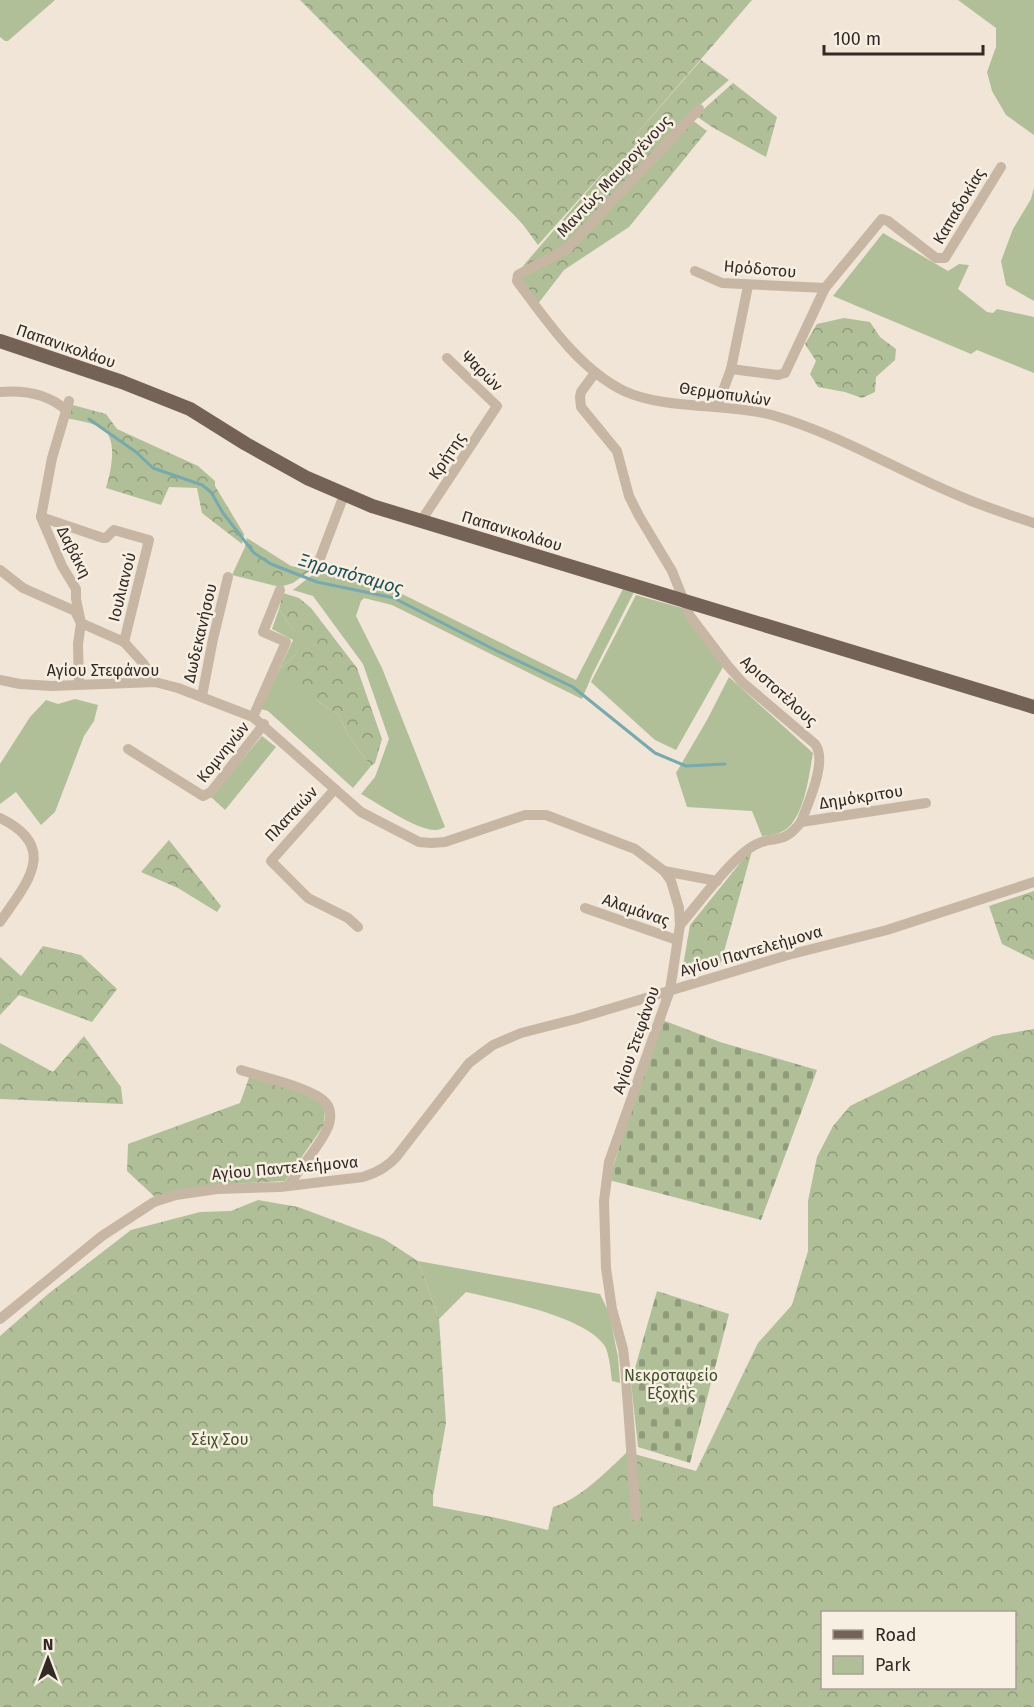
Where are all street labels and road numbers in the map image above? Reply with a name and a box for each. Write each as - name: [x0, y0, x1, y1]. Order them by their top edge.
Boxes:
- street label: Μαντώς Μαυρογένους: [553, 111, 676, 241]
- street label: Καπαδοκίας: [929, 164, 989, 248]
- street label: Ηρόδοτου: [723, 256, 797, 282]
- street label: Παπανικολάου: [14, 320, 118, 372]
- street label: Ψαρών: [457, 347, 507, 395]
- street label: Θερμοπυλών: [678, 378, 772, 410]
- street label: Κρήτης: [424, 429, 470, 483]
- street label: Παπανικολάου: [459, 507, 565, 555]
- street label: Δαβάκη: [53, 523, 95, 581]
- street label: Ιουλιανού: [104, 550, 140, 624]
- street label: Δωδεκανήσου: [179, 581, 221, 685]
- street label: Αριστοτέλους: [737, 652, 821, 731]
- street label: Αγίου Στεφάνου: [47, 661, 159, 680]
- street label: Κομνηνών: [193, 718, 253, 786]
- street label: Δημόκριτου: [818, 781, 904, 813]
- street label: Πλαταιών: [261, 782, 322, 846]
- street label: Αλαμάνας: [600, 890, 672, 930]
- street label: Αγίου Παντελεήμονα: [678, 922, 824, 980]
- street label: Αγίου Στεφάνου: [609, 984, 663, 1096]
- street label: Αγίου Παντελεήμονα: [211, 1152, 359, 1184]

